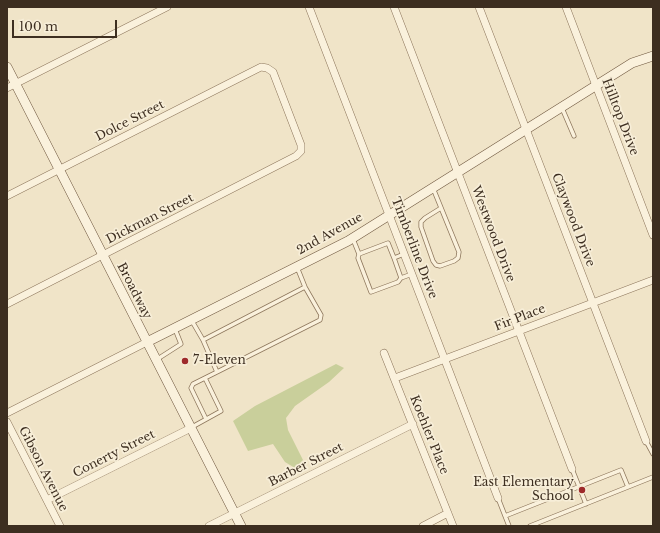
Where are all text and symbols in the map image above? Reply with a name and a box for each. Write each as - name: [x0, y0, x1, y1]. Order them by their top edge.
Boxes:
- scale bar: [14, 12, 119, 38]
- text: 100 m: [19, 19, 58, 34]
- street label: Hilltop Drive: [599, 76, 641, 158]
- street label: Dolce Street: [93, 98, 167, 144]
- street label: Claywood Drive: [549, 171, 597, 269]
- street label: Westwood Drive: [468, 184, 518, 284]
- street label: Dickman Street: [104, 191, 196, 247]
- street label: Timberline Drive: [388, 195, 440, 301]
- street label: 2nd Avenue: [295, 210, 365, 258]
- street label: Broadway: [114, 260, 154, 322]
- street label: Fir Place: [492, 302, 548, 334]
- place label: 7-Eleven: [193, 354, 246, 368]
- marker: 7-Eleven: [180, 356, 190, 366]
- street label: Koehler Place: [407, 393, 451, 477]
- street label: Gibson Avenue: [15, 424, 71, 514]
- street label: Conerty Street: [71, 427, 157, 481]
- street label: Barber Street: [266, 440, 346, 490]
- place label: East Elementary School: [473, 476, 574, 504]
- marker: East Elementary School: [577, 485, 587, 495]

